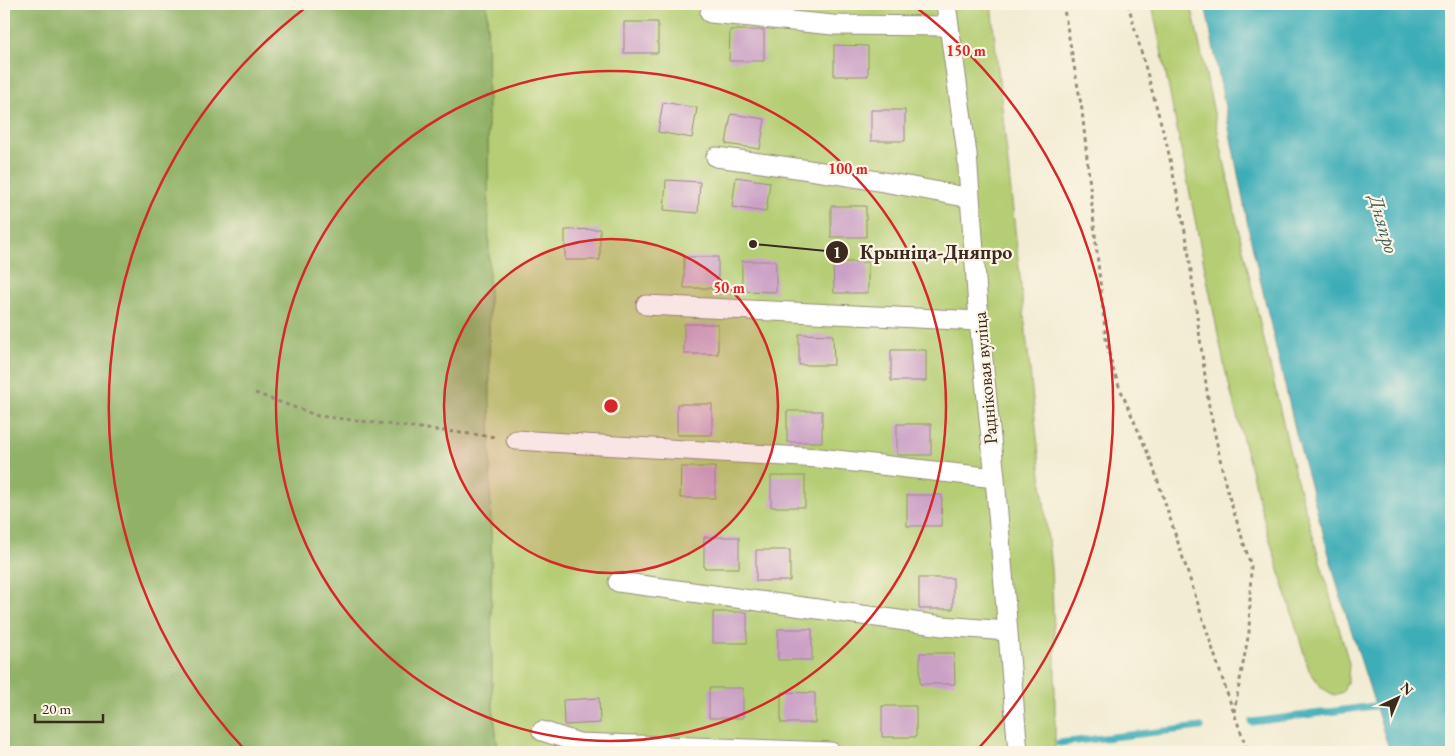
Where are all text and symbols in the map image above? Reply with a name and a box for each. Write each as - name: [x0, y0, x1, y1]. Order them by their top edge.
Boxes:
- text: 150 m: [946, 41, 986, 60]
- text: 100 m: [828, 159, 868, 178]
- water label: Дняпро: [1363, 190, 1405, 257]
- callout: Крыніца-Дняпро: [824, 235, 1022, 270]
- text: Крыніца-Дняпро: [860, 239, 1012, 265]
- text: 1: [833, 243, 841, 262]
- text: 50 m: [713, 278, 745, 297]
- street label: Радніковая вуліца: [967, 310, 1003, 445]
- centre of rings: [602, 397, 620, 415]
- north arrow: [1372, 674, 1422, 724]
- text: N: [1397, 678, 1418, 700]
- scale bar: [35, 691, 102, 723]
- text: 20 m: [42, 699, 71, 718]

